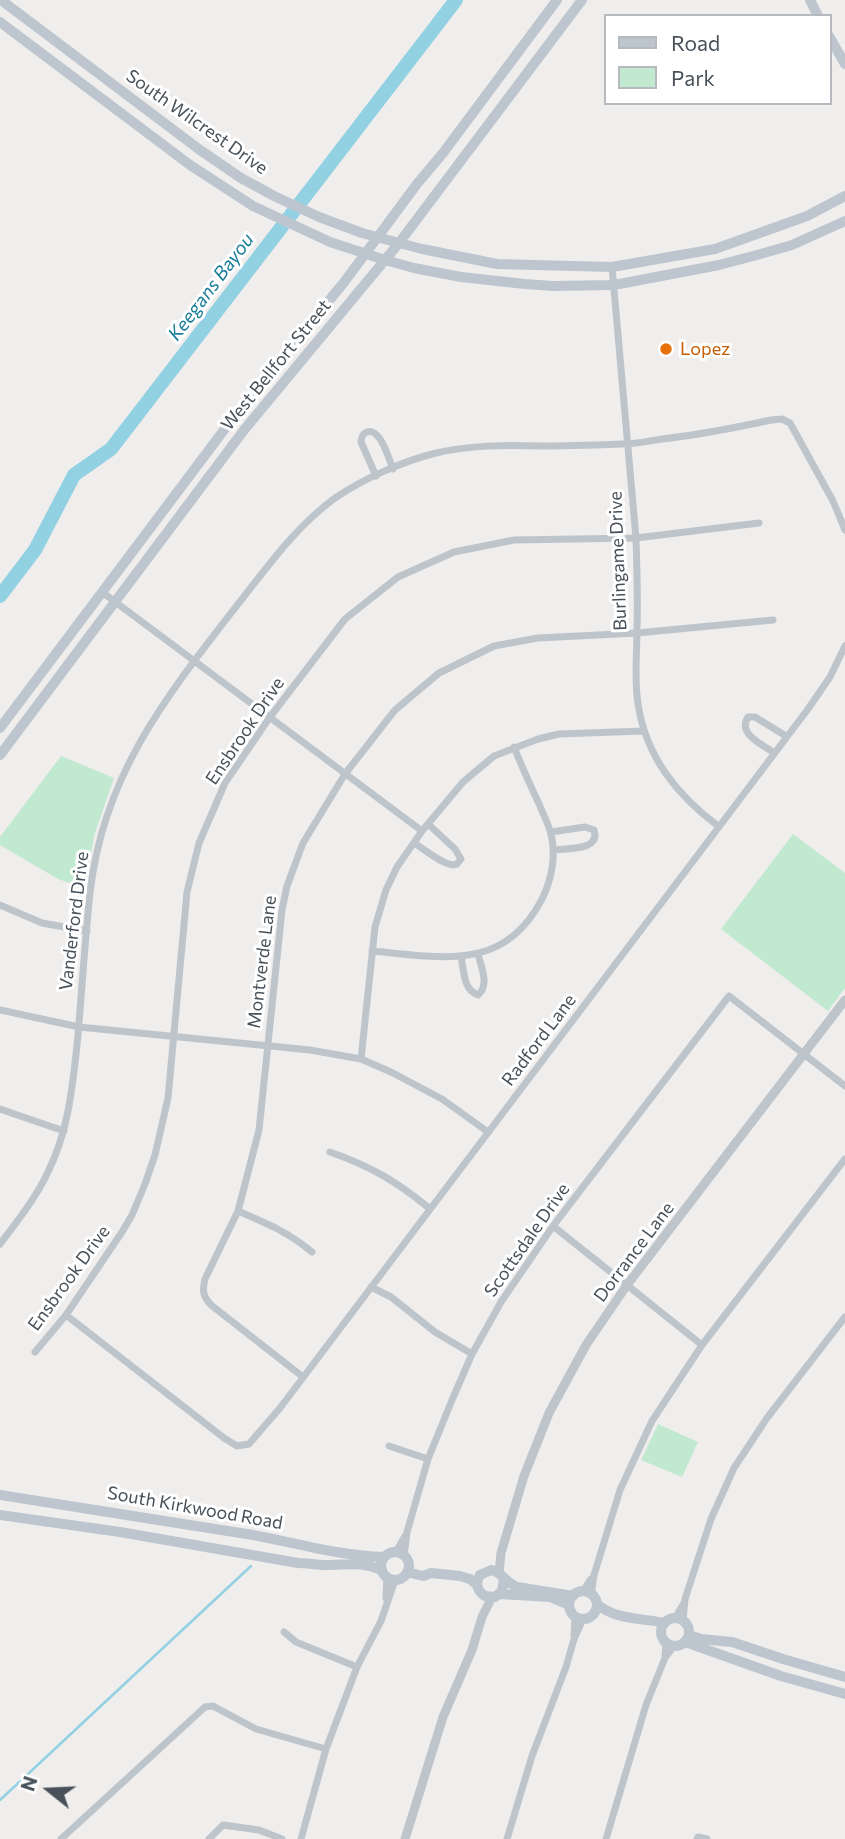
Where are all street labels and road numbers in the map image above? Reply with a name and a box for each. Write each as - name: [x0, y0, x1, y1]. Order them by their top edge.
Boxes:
- street label: South Wilcrest Drive: [122, 65, 272, 179]
- street label: West Bellfort Street: [217, 295, 335, 435]
- street label: Burlingame Drive: [605, 491, 631, 631]
- street label: Ensbrook Drive: [201, 673, 289, 789]
- street label: Vanderford Drive: [55, 850, 93, 992]
- street label: Montverde Lane: [243, 894, 281, 1030]
- street label: Radford Lane: [497, 990, 581, 1090]
- street label: Scottsdale Drive: [480, 1179, 574, 1301]
- street label: Dorrance Lane: [589, 1198, 679, 1306]
- street label: Ensbrook Drive: [24, 1221, 114, 1335]
- street label: South Kirkwood Road: [106, 1482, 284, 1534]

